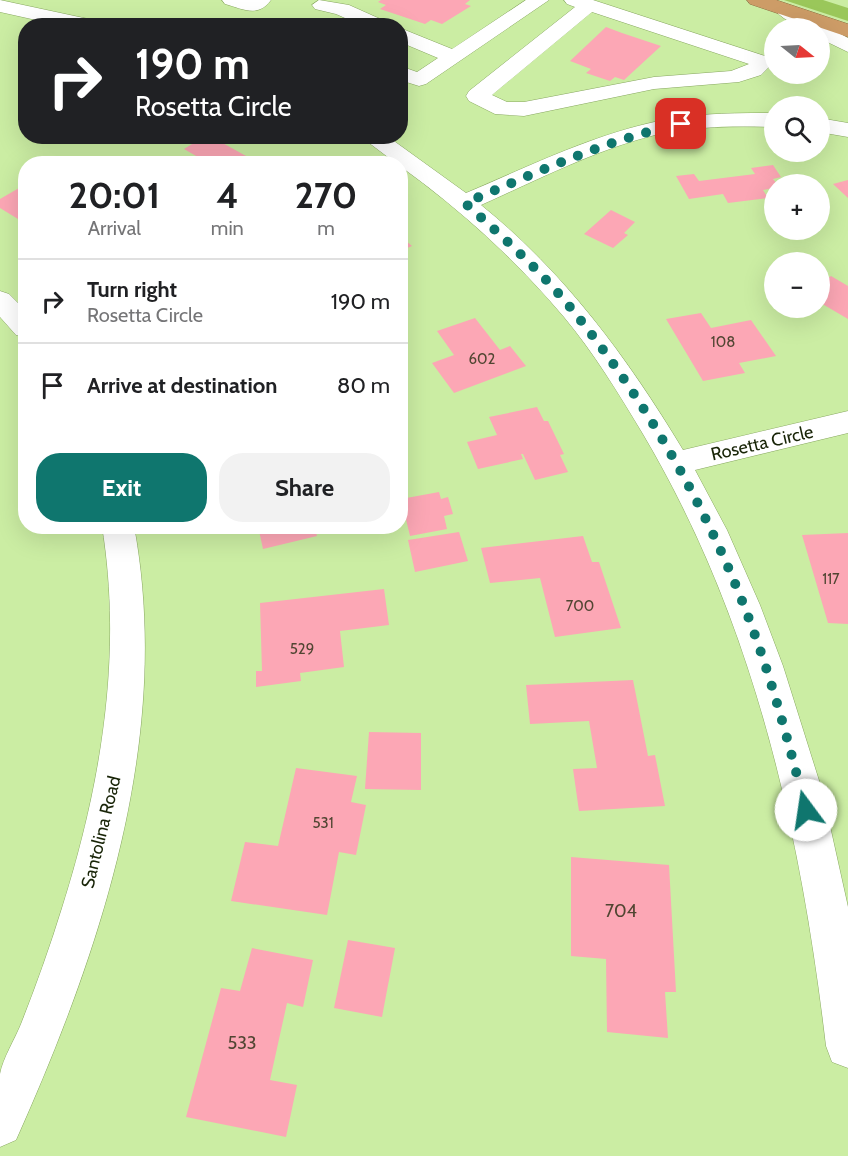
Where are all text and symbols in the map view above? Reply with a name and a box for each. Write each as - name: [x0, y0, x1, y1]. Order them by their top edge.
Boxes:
- north arrow: [764, 18, 830, 84]
- map controls: [764, 18, 830, 318]
- text: 190 m: [135, 38, 250, 90]
- icon: right: [36, 42, 114, 120]
- text: Rosetta Circle: [135, 90, 292, 123]
- button: search: [764, 96, 830, 162]
- pin: [655, 98, 706, 149]
- icon: arrive: [664, 107, 697, 140]
- text: 20:01: [69, 173, 160, 217]
- text: 4: [216, 173, 239, 217]
- text: 270: [295, 173, 357, 217]
- button: +: [764, 174, 830, 240]
- text: Arrival: [88, 216, 141, 240]
- text: min: [211, 216, 244, 240]
- text: m: [317, 216, 335, 240]
- button: −: [764, 252, 830, 318]
- text: Turn right: [87, 276, 177, 303]
- icon: right: [36, 285, 69, 318]
- text: 190 m: [331, 288, 390, 315]
- text: Rosetta Circle: [87, 303, 203, 327]
- house number: 108: [711, 333, 735, 351]
- house number: 602: [469, 350, 496, 368]
- icon: arrive: [36, 369, 69, 402]
- text: Arrive at destination: [87, 372, 277, 399]
- text: 80 m: [337, 372, 390, 399]
- street label: Rosetta Circle: [709, 421, 815, 465]
- button: Exit: [36, 453, 207, 522]
- button: Share: [219, 453, 390, 522]
- house number: 117: [822, 570, 840, 588]
- house number: 700: [566, 597, 594, 615]
- house number: 529: [290, 640, 314, 658]
- street label: Santolina Road: [76, 774, 126, 890]
- position arrow: [774, 778, 838, 842]
- house number: 531: [312, 814, 334, 832]
- house number: 704: [605, 900, 637, 922]
- house number: 533: [227, 1032, 257, 1054]

